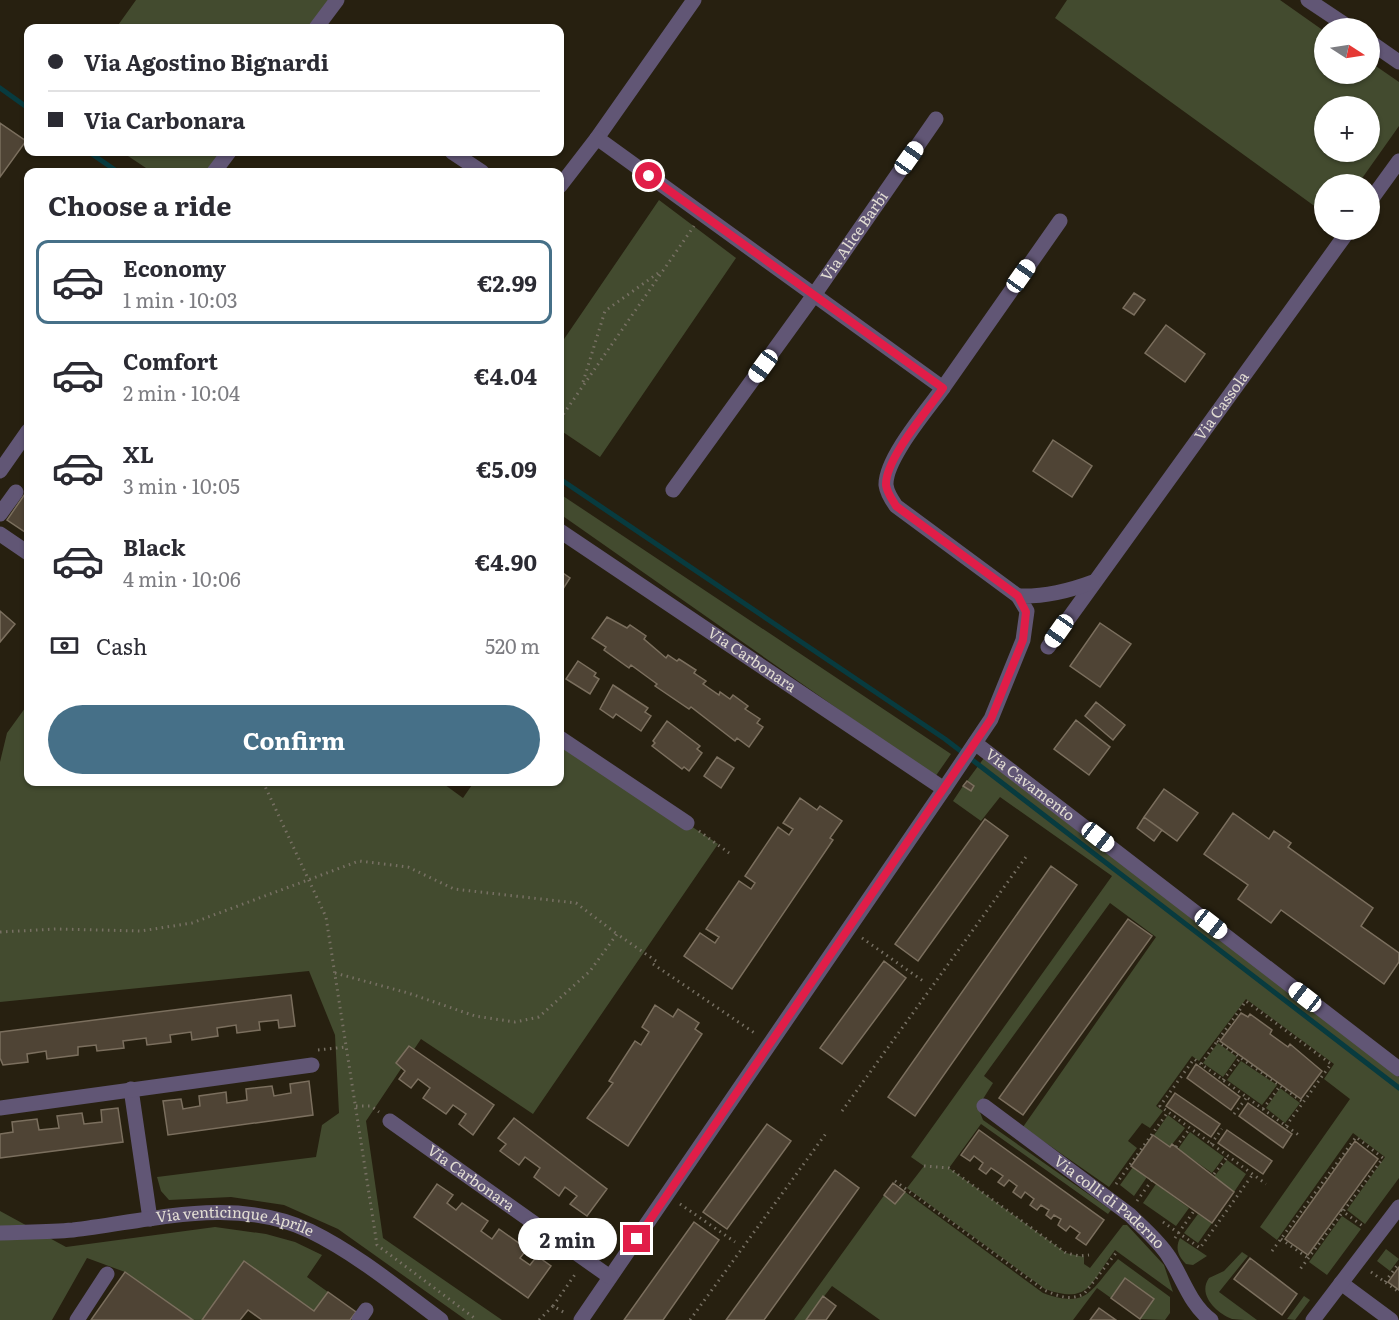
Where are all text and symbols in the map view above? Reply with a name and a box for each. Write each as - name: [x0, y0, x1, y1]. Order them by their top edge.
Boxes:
- north arrow: [1314, 18, 1380, 84]
- map controls: [1314, 18, 1380, 240]
- text: Via Agostino Bignardi: [84, 45, 329, 78]
- button: +: [1314, 96, 1380, 162]
- text: Via Carbonara: [84, 103, 245, 136]
- car: [891, 138, 927, 178]
- route start: [635, 162, 662, 189]
- button: −: [1314, 174, 1380, 240]
- text: Choose a ride: [48, 184, 231, 224]
- street label: Via Alice Barbi: [814, 186, 893, 285]
- text: Economy: [123, 251, 226, 284]
- icon: car: [51, 255, 105, 309]
- car: [1003, 256, 1039, 296]
- text: €2.99: [477, 266, 537, 299]
- text: 1 min · 10:03: [123, 284, 238, 314]
- text: Comfort: [123, 344, 218, 377]
- car: [745, 346, 781, 386]
- icon: car: [51, 348, 105, 402]
- text: €4.04: [474, 359, 537, 392]
- street label: Via Cassola: [1188, 365, 1254, 445]
- text: 2 min · 10:04: [123, 377, 240, 407]
- text: XL: [123, 437, 154, 470]
- icon: car: [51, 441, 105, 495]
- text: €5.09: [476, 452, 537, 485]
- text: 3 min · 10:05: [123, 470, 240, 500]
- text: Black: [123, 530, 185, 563]
- icon: car: [51, 534, 105, 588]
- text: €4.90: [475, 545, 537, 578]
- text: 4 min · 10:06: [123, 563, 241, 593]
- car: [1041, 611, 1077, 651]
- street label: Via Carbonara: [703, 620, 802, 697]
- icon: cash: [48, 629, 81, 662]
- text: Cash: [96, 629, 147, 662]
- text: 520 m: [485, 630, 540, 660]
- button: Confirm: [48, 705, 540, 774]
- street label: Via Cavamento: [981, 742, 1081, 826]
- car: [1078, 819, 1118, 855]
- car: [1191, 906, 1231, 942]
- car: [1285, 979, 1325, 1015]
- street label: Via Carbonara: [423, 1138, 521, 1217]
- street label: Via colli di Paderno: [1049, 1149, 1171, 1253]
- street label: Via venticinque Aprile: [154, 1199, 318, 1241]
- callout: 2 min: [517, 1218, 616, 1260]
- text: 2 min: [540, 1224, 595, 1254]
- route end: [623, 1225, 650, 1252]

